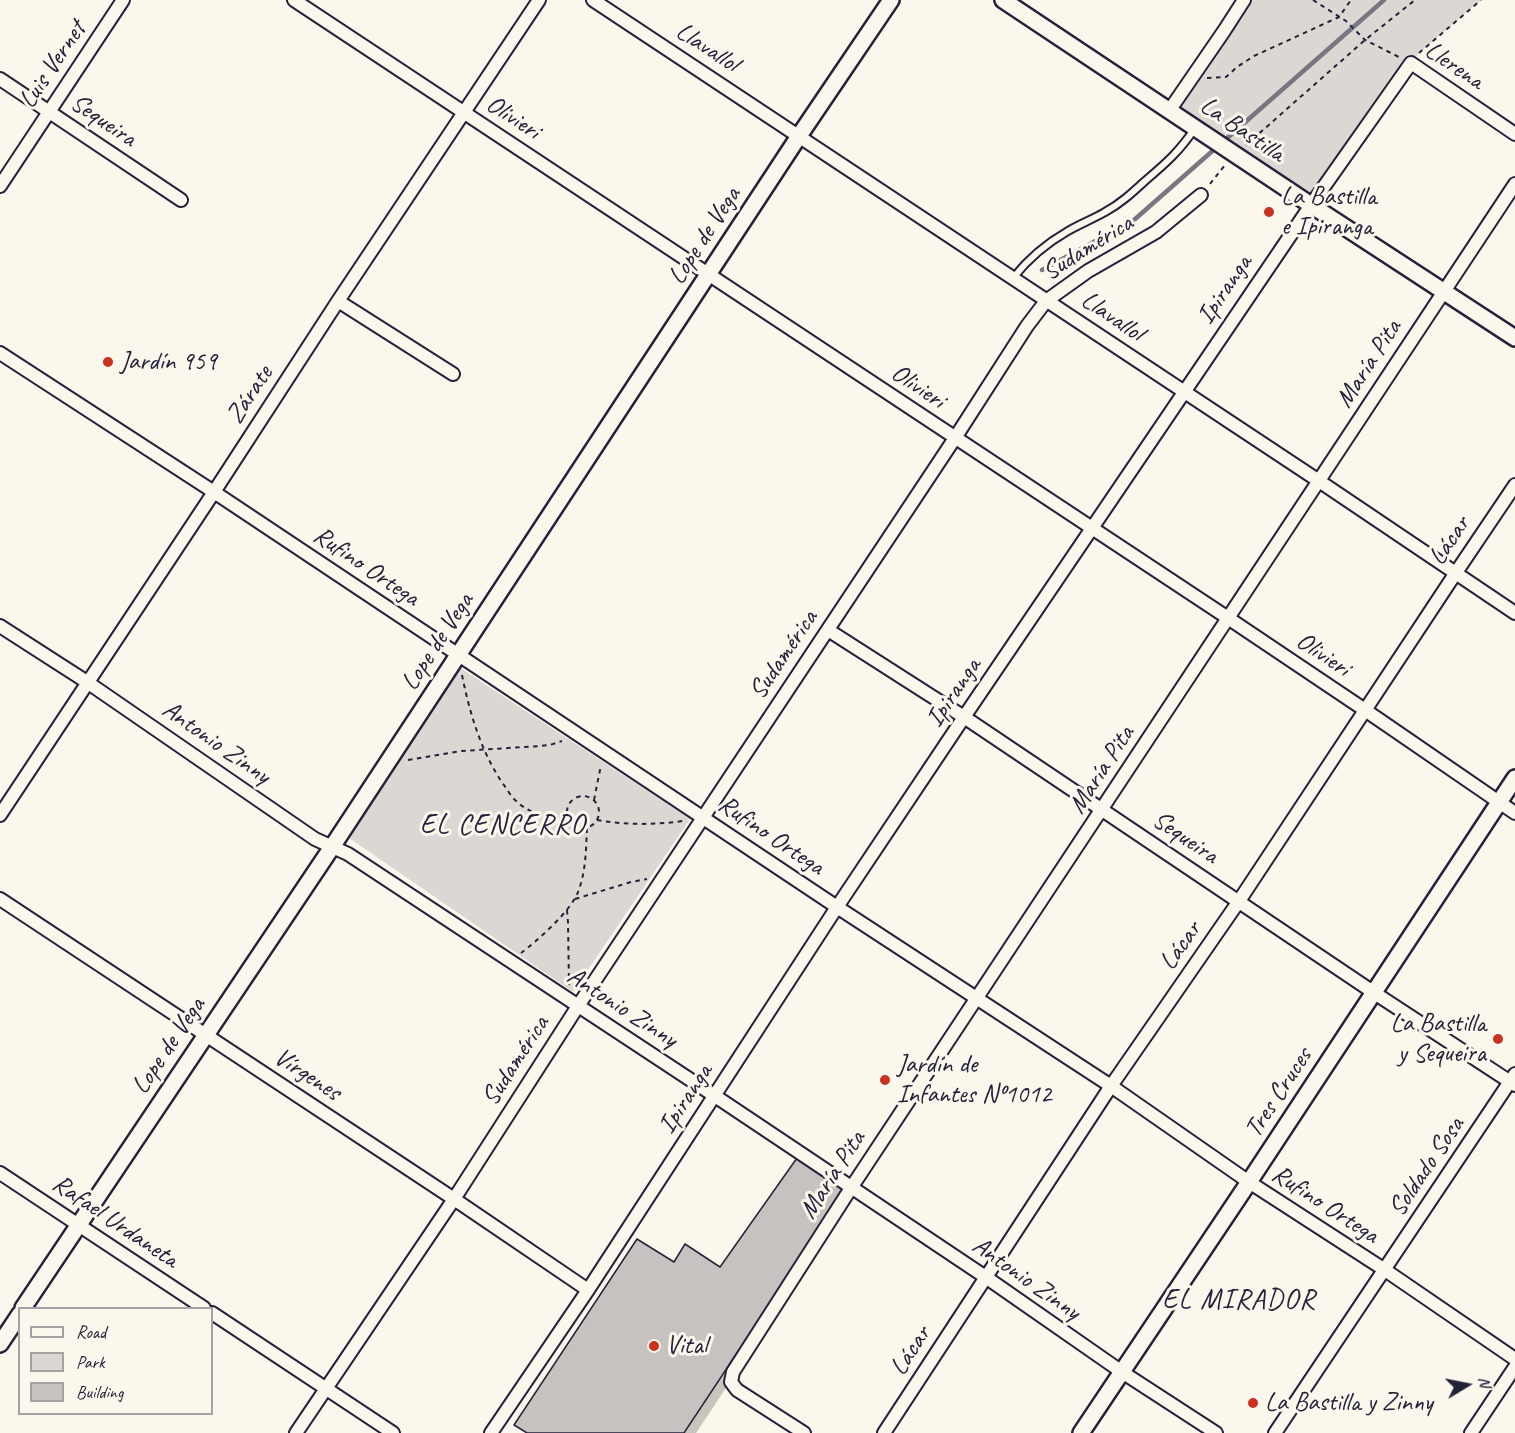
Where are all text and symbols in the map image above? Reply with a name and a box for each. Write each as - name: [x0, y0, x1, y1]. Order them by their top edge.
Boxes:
- street label: Luis Vernet: [13, 16, 93, 114]
- street label: Llavallol: [670, 16, 744, 80]
- street label: Llerena: [1419, 35, 1489, 97]
- street label: Sequeira: [64, 88, 142, 154]
- street label: Olivieri: [480, 89, 546, 147]
- street label: La Bastilla: [1194, 90, 1290, 170]
- street label: Lope de Vega: [662, 181, 748, 291]
- place label: La Bastilla e Ipiranga: [1281, 181, 1376, 243]
- marker: La Bastilla e Ipiranga: [1262, 205, 1276, 219]
- street label: Sudamérica: [1037, 208, 1139, 288]
- street label: Ipiranga: [1191, 249, 1259, 331]
- street label: Llavallol: [1075, 285, 1149, 349]
- street label: María Pita: [1329, 314, 1409, 414]
- place label: Jardín 959: [120, 346, 217, 378]
- marker: Jardín 959: [101, 355, 115, 369]
- street label: Olivieri: [885, 358, 951, 416]
- street label: Zárate: [220, 360, 280, 430]
- street label: Lácar: [1422, 511, 1478, 571]
- street label: Rufino Ortega: [307, 520, 425, 614]
- street label: Lope de Vega: [395, 587, 481, 697]
- street label: Sudamérica: [743, 605, 825, 705]
- street label: Olivieri: [1290, 626, 1356, 684]
- street label: Ipiranga: [920, 652, 988, 734]
- street label: Antonio Zinny: [156, 694, 276, 792]
- street label: María Pita: [1062, 720, 1142, 820]
- street label: Rufino Ortega: [712, 789, 830, 883]
- street label: Sequeira: [1146, 805, 1224, 871]
- district label: EL CENCERRO: [421, 809, 585, 843]
- street label: Lácar: [1153, 916, 1209, 976]
- street label: Antonio Zinny: [561, 961, 683, 1055]
- street label: Lope de Vega: [125, 992, 213, 1100]
- place label: La Bastilla y Sequeira: [1391, 1008, 1486, 1070]
- street label: Sudamérica: [476, 1010, 556, 1112]
- marker: La Bastilla y Sequeira: [1491, 1032, 1505, 1046]
- street label: Vírgenes: [268, 1042, 346, 1108]
- street label: Tres Cruces: [1239, 1042, 1319, 1144]
- place label: Jardín de Infantes Nº1012: [897, 1049, 1051, 1110]
- street label: Ipiranga: [652, 1058, 720, 1140]
- marker: Jardín de Infantes Nº1012: [878, 1073, 892, 1087]
- street label: Soldado Sosa: [1382, 1111, 1472, 1223]
- street label: María Pita: [793, 1125, 873, 1225]
- street label: Rufino Ortega: [1266, 1159, 1384, 1251]
- street label: Rafael Urdaneta: [46, 1168, 184, 1276]
- street label: Antonio Zinny: [966, 1230, 1086, 1328]
- district label: EL MIRADOR: [1163, 1284, 1315, 1318]
- legend: [18, 1307, 213, 1415]
- text: Road: [76, 1321, 106, 1343]
- street label: Lácar: [884, 1321, 938, 1381]
- place label: Vital: [666, 1330, 707, 1362]
- marker: Vital: [647, 1339, 661, 1353]
- text: Park: [76, 1351, 105, 1373]
- north arrow: [1437, 1355, 1497, 1415]
- text: N: [1474, 1375, 1495, 1388]
- text: Building: [76, 1381, 123, 1403]
- place label: La Bastilla y Zinny: [1265, 1387, 1433, 1419]
- marker: La Bastilla y Zinny: [1246, 1396, 1260, 1410]

